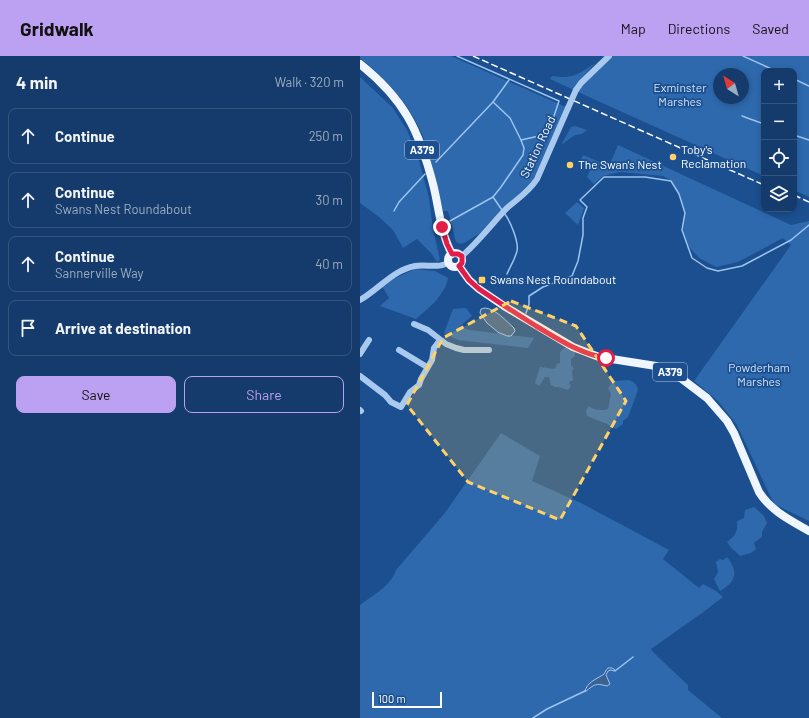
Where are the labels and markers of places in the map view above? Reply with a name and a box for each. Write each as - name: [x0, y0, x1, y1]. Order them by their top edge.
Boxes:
- place label: Toby's Reclamation: [681, 142, 746, 170]
- marker: Toby's Reclamation: [668, 152, 678, 162]
- place label: The Swan's Nest: [578, 157, 662, 171]
- marker: The Swan's Nest: [565, 160, 575, 170]
- place label: Swans Nest Roundabout: [490, 272, 616, 286]
- marker: Swans Nest Roundabout: [477, 275, 487, 285]

